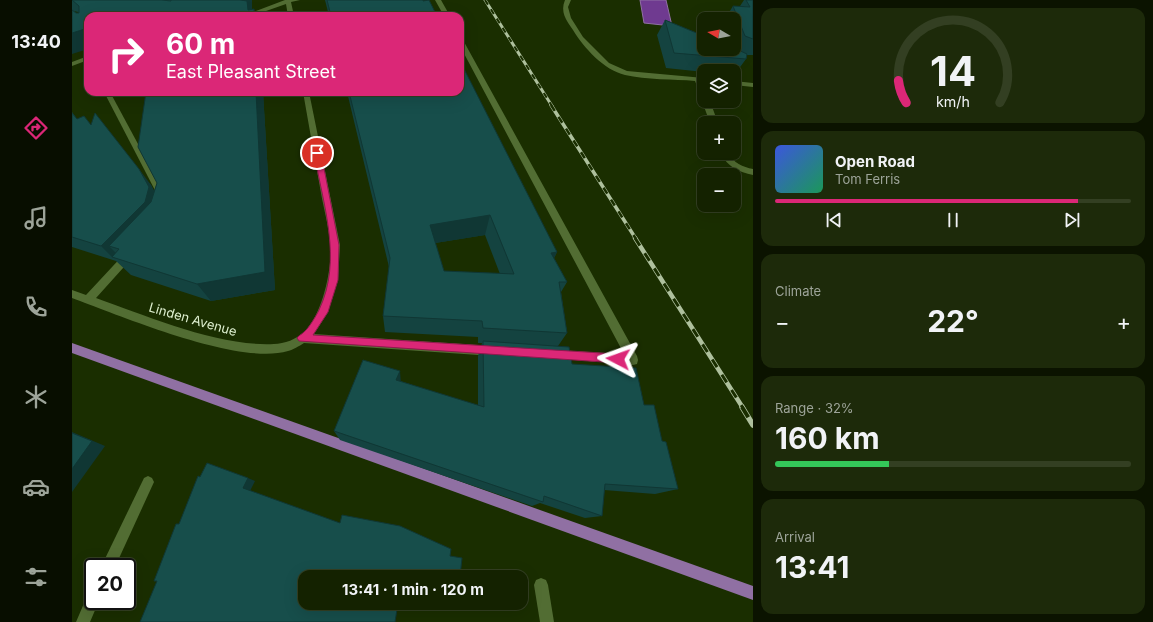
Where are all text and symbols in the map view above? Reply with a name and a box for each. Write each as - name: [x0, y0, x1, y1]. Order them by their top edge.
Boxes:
- north arrow: [697, 12, 741, 56]
- map controls: [697, 12, 741, 212]
- text: 60 m: [166, 27, 235, 61]
- icon: right: [100, 28, 152, 80]
- text: 13:40: [11, 31, 61, 52]
- text: 14: [930, 46, 976, 96]
- text: East Pleasant Street: [166, 61, 336, 82]
- button: layers: [697, 64, 741, 108]
- text: km/h: [936, 93, 970, 110]
- icon: directions: [22, 114, 50, 142]
- button: +: [697, 116, 741, 160]
- pin: [300, 136, 334, 170]
- icon: arrive: [306, 142, 328, 164]
- text: Open Road: [835, 152, 915, 171]
- button: −: [697, 168, 741, 212]
- text: Tom Ferris: [835, 171, 900, 187]
- icon: music: [22, 204, 50, 232]
- icon: previous: [823, 209, 845, 231]
- icon: pause: [942, 209, 964, 231]
- icon: next: [1061, 209, 1083, 231]
- text: Climate: [775, 283, 821, 299]
- icon: phone: [22, 293, 50, 321]
- street label: Linden Avenue: [147, 299, 239, 339]
- text: 22°: [927, 303, 979, 339]
- text: −: [775, 309, 790, 335]
- text: +: [1116, 309, 1131, 335]
- position arrow: [597, 338, 639, 380]
- icon: climate: [22, 383, 50, 411]
- text: Range · 32%: [775, 400, 854, 416]
- text: 160 km: [775, 420, 880, 456]
- icon: car: [22, 473, 50, 501]
- text: Arrival: [775, 529, 815, 545]
- text: 13:41: [775, 549, 849, 585]
- speed limit sign: 20: [84, 558, 136, 610]
- icon: filters: [22, 563, 50, 591]
- text: 13:41 · 1 min · 120 m: [342, 580, 484, 599]

